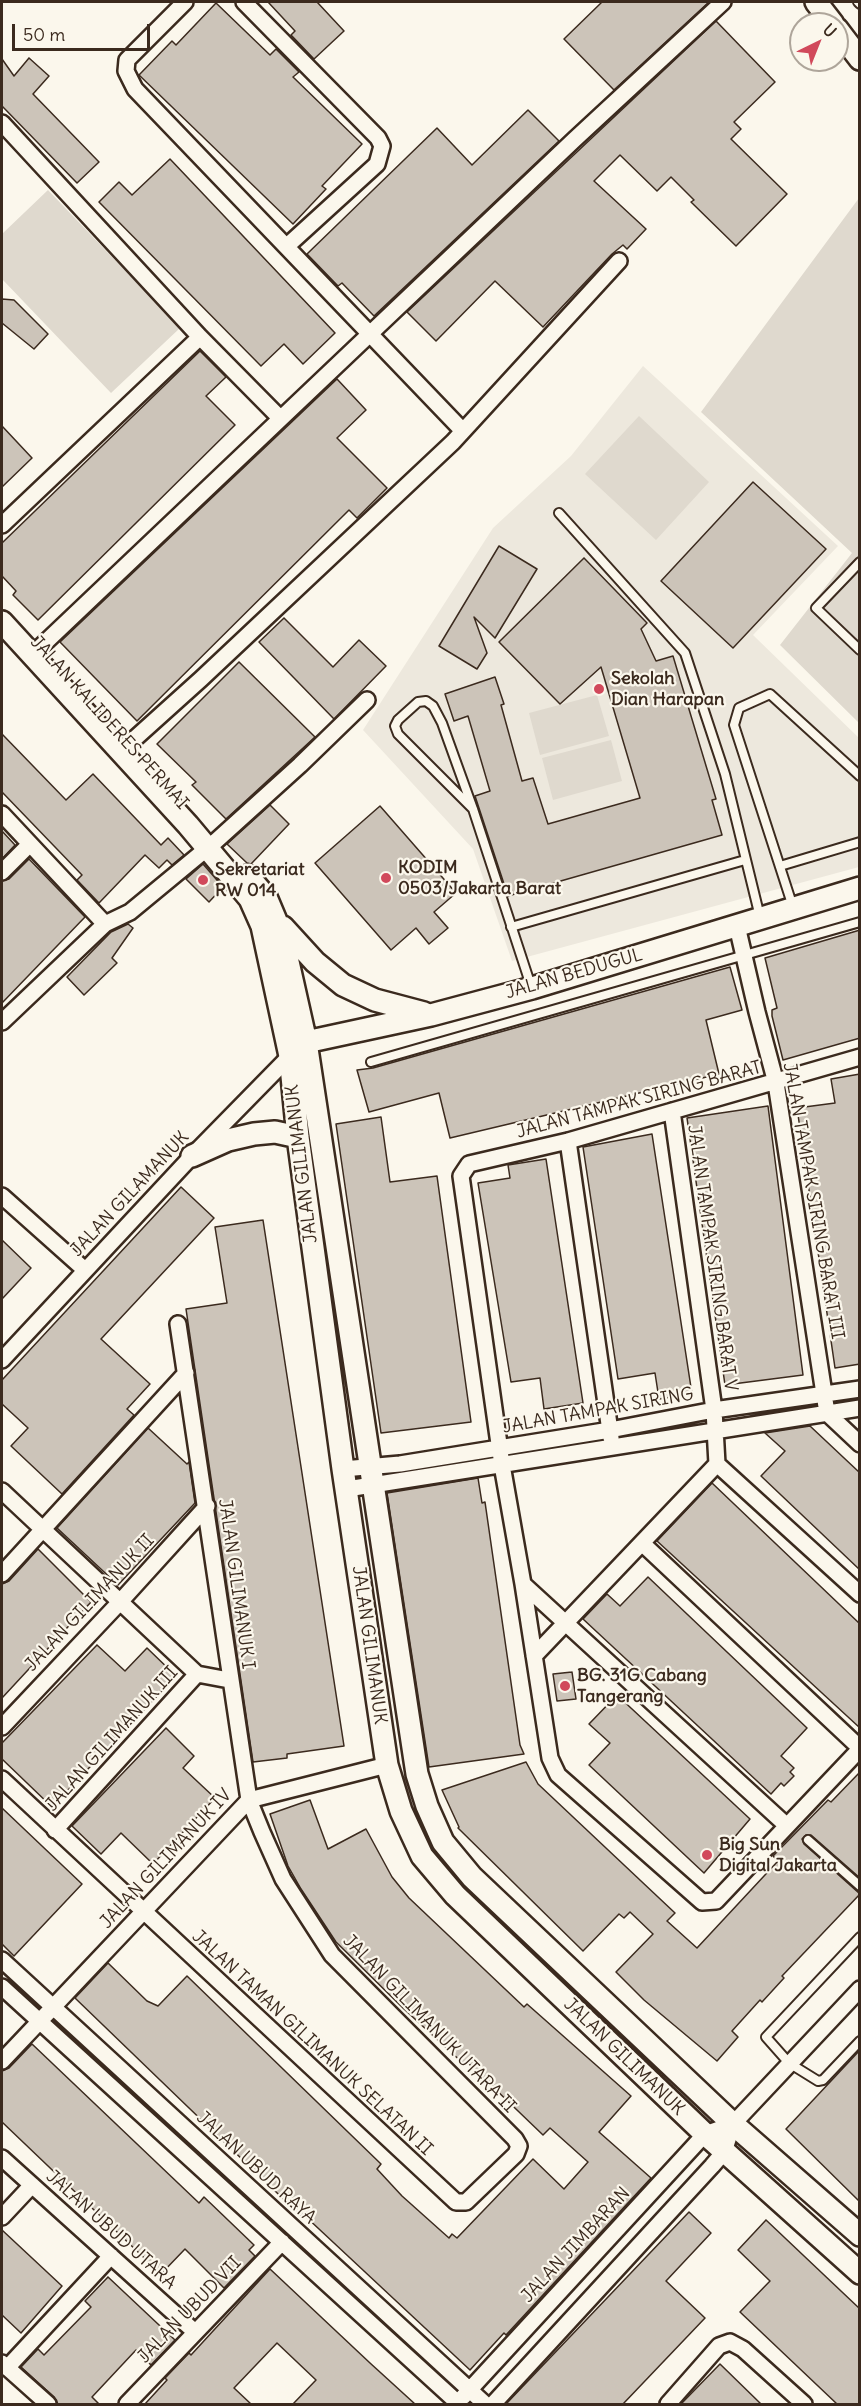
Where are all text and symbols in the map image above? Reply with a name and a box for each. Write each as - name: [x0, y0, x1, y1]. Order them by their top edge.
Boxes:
- scale bar: [15, 12, 153, 50]
- north arrow: [789, 12, 849, 72]
- text: U: [819, 19, 841, 41]
- text: 50 m: [23, 23, 65, 46]
- street label: JALAN KALIDERES PERMAI: [25, 632, 193, 814]
- place label: Sekolah Dian Harapan: [611, 668, 724, 710]
- marker: Sekolah Dian Harapan: [592, 682, 606, 696]
- place label: KODIM 0503/Jakarta Barat: [398, 857, 561, 900]
- place label: Sekretariat RW 014: [215, 859, 304, 902]
- marker: KODIM 0503/Jakarta Barat: [379, 871, 393, 885]
- marker: Sekretariat RW 014: [196, 873, 210, 887]
- street label: JALAN BEDUGUL: [503, 944, 645, 1004]
- street label: JALAN TAMPAK SIRING BARAT: [514, 1057, 764, 1143]
- street label: JALAN TAMPAK SIRING BARAT III: [778, 1061, 848, 1341]
- street label: JALAN GILIMANUK: [282, 1084, 322, 1244]
- street label: JALAN TAMPAK SIRING BARAT V: [683, 1124, 741, 1392]
- street label: JALAN GILAMANUK: [66, 1127, 194, 1261]
- street label: JALAN TAMPAK SIRING: [501, 1384, 695, 1438]
- street label: JALAN GILIMANUK I: [213, 1498, 259, 1670]
- street label: JALAN GILIMANUK II: [21, 1530, 159, 1676]
- street label: JALAN GILIMANUK: [347, 1565, 391, 1725]
- street label: JALAN GILIMANUK III: [41, 1662, 183, 1816]
- place label: BG. 31G Cabang Tangerang: [577, 1665, 707, 1708]
- marker: BG. 31G Cabang Tangerang: [558, 1679, 572, 1693]
- street label: JALAN GILIMANUK IV: [96, 1785, 236, 1933]
- place label: Big Sun Digital Jakarta: [719, 1834, 837, 1876]
- marker: Big Sun Digital Jakarta: [700, 1848, 714, 1862]
- street label: JALAN TAMAN GILIMANUK SELATAN II: [187, 1926, 437, 2160]
- street label: JALAN GILIMANUK UTARA II: [338, 1930, 520, 2118]
- street label: JALAN GILIMANUK: [559, 1994, 689, 2120]
- street label: JALAN UBUD RAYA: [192, 2107, 320, 2229]
- street label: JALAN UBUD UTARA: [41, 2166, 181, 2294]
- street label: JALAN JIMBARAN: [517, 2183, 635, 2307]
- street label: JALAN UBUD VII: [134, 2252, 246, 2368]

